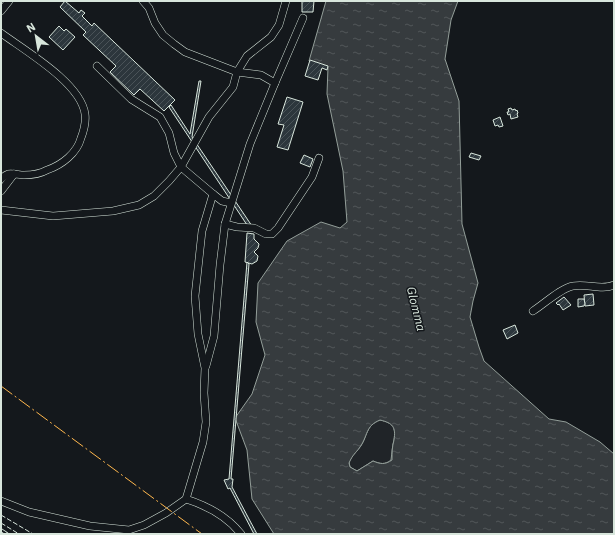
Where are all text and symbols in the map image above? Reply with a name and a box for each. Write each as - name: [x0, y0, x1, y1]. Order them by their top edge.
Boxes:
- north arrow: [16, 16, 56, 56]
- text: N: [24, 19, 38, 35]
- water label: Glomma: [404, 285, 429, 333]

